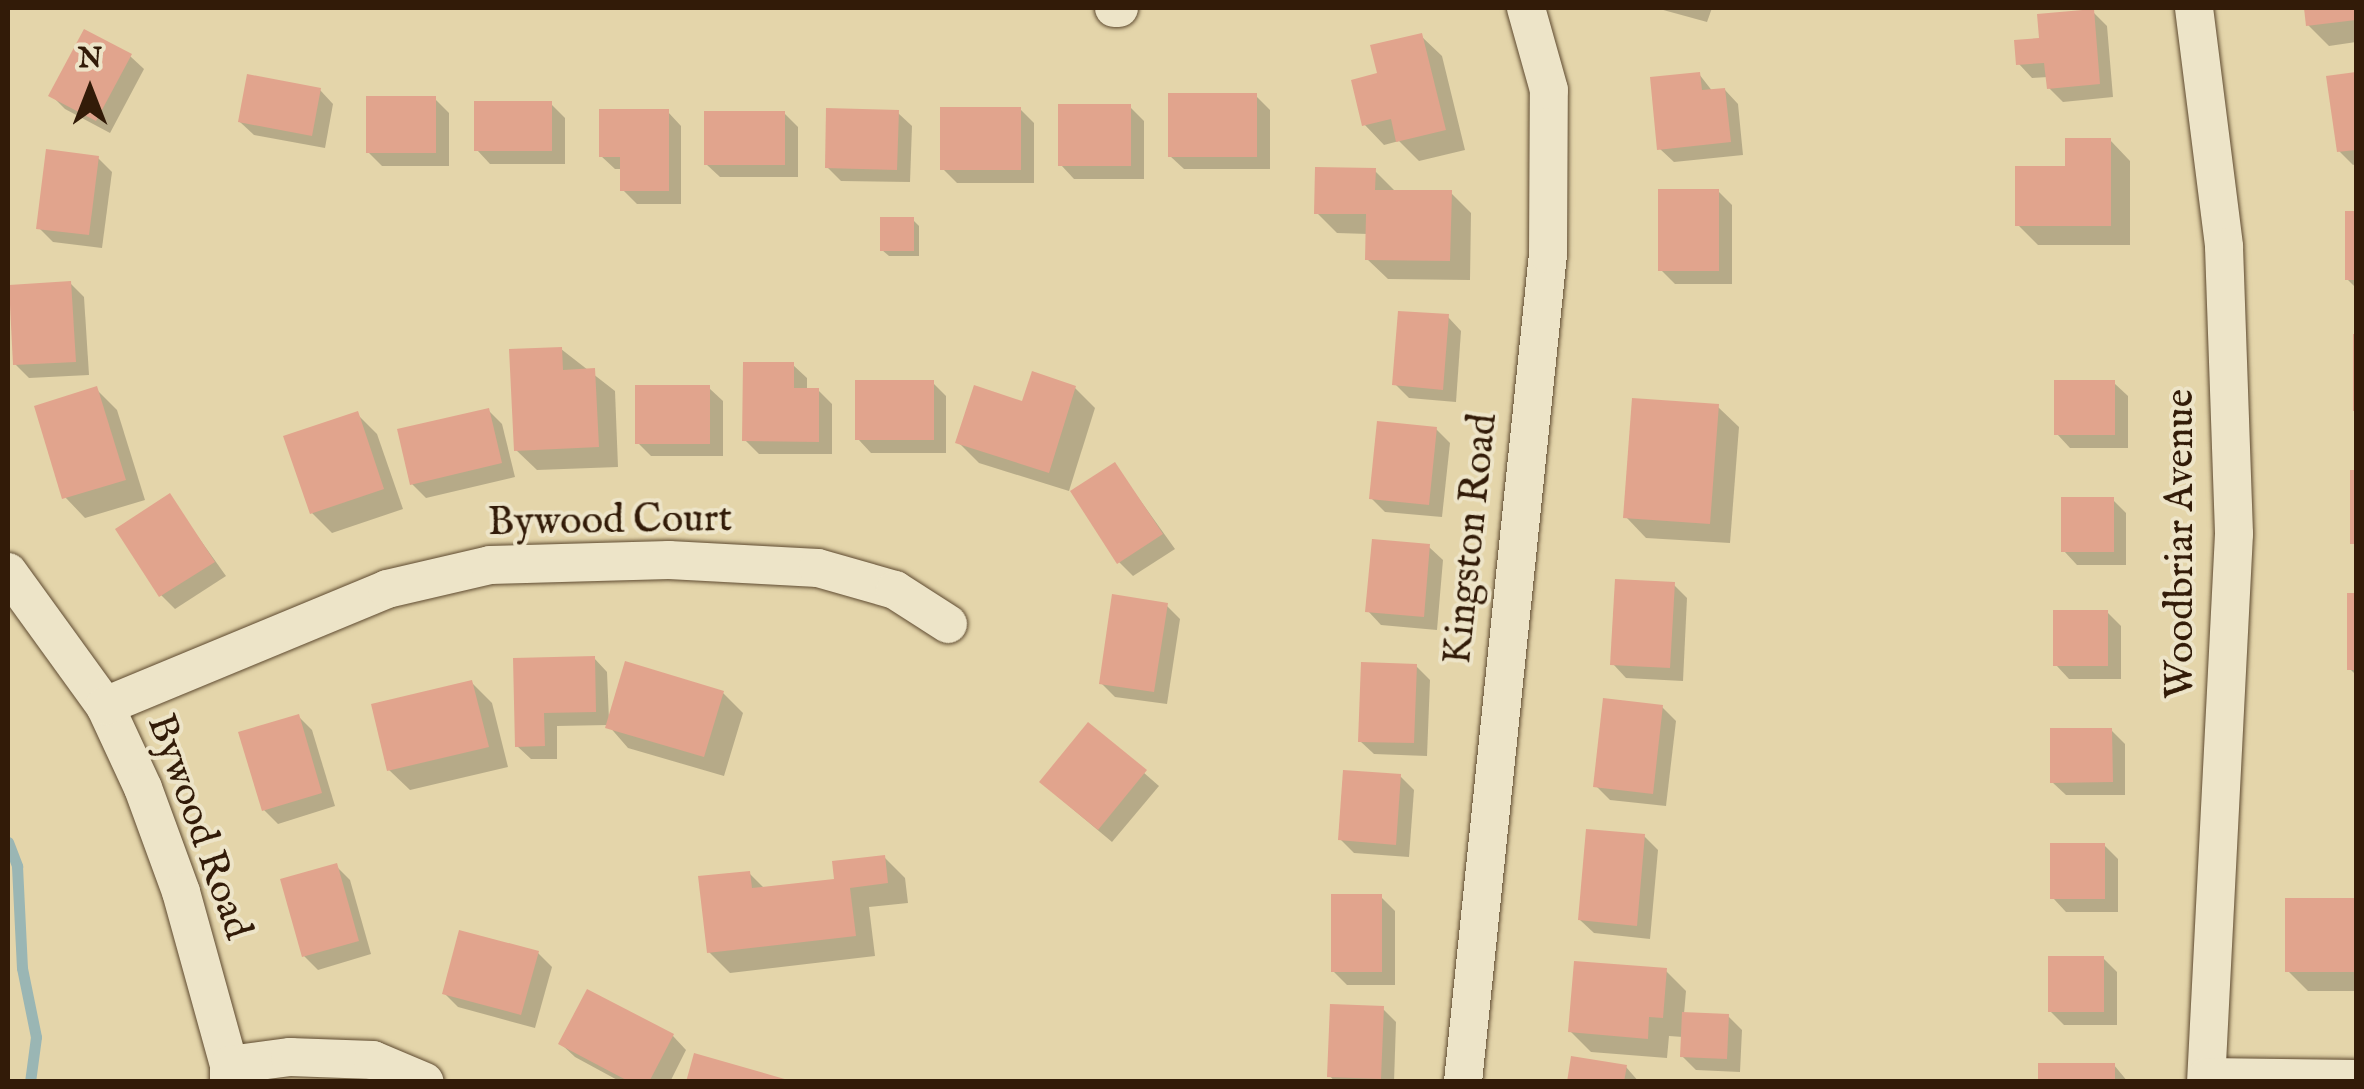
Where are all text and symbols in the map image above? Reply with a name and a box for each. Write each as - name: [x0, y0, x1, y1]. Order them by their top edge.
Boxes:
- north arrow: [40, 40, 140, 140]
- text: N: [78, 42, 102, 77]
- street label: Woodbriar Avenue: [2158, 389, 2206, 699]
- street label: Kingston Road: [1435, 411, 1509, 667]
- street label: Bywood Court: [487, 496, 733, 548]
- street label: Bywood Road: [135, 708, 261, 946]

